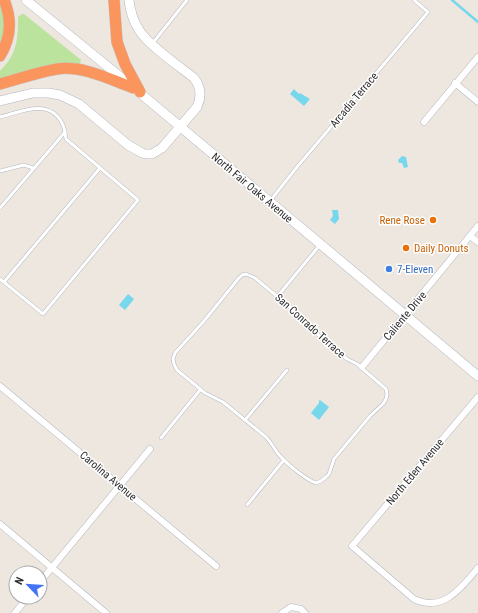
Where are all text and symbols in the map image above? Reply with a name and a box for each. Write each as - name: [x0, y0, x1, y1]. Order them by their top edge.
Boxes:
- street label: Arcadia Terrace: [327, 70, 381, 130]
- street label: North Fair Oaks Avenue: [209, 150, 295, 226]
- place label: Rene Rose: [379, 214, 425, 227]
- marker: Rene Rose: [428, 215, 438, 225]
- place label: Daily Donuts: [414, 242, 468, 255]
- marker: Daily Donuts: [401, 243, 411, 253]
- place label: 7-Eleven: [397, 263, 433, 276]
- marker: 7-Eleven: [384, 264, 394, 274]
- street label: Caliente Drive: [381, 289, 429, 343]
- street label: San Conrado Terrace: [272, 291, 348, 361]
- street label: North Eden Avenue: [383, 436, 447, 508]
- street label: Carolina Avenue: [77, 448, 139, 504]
- north arrow: [8, 565, 48, 605]
- text: N: [12, 575, 27, 587]

